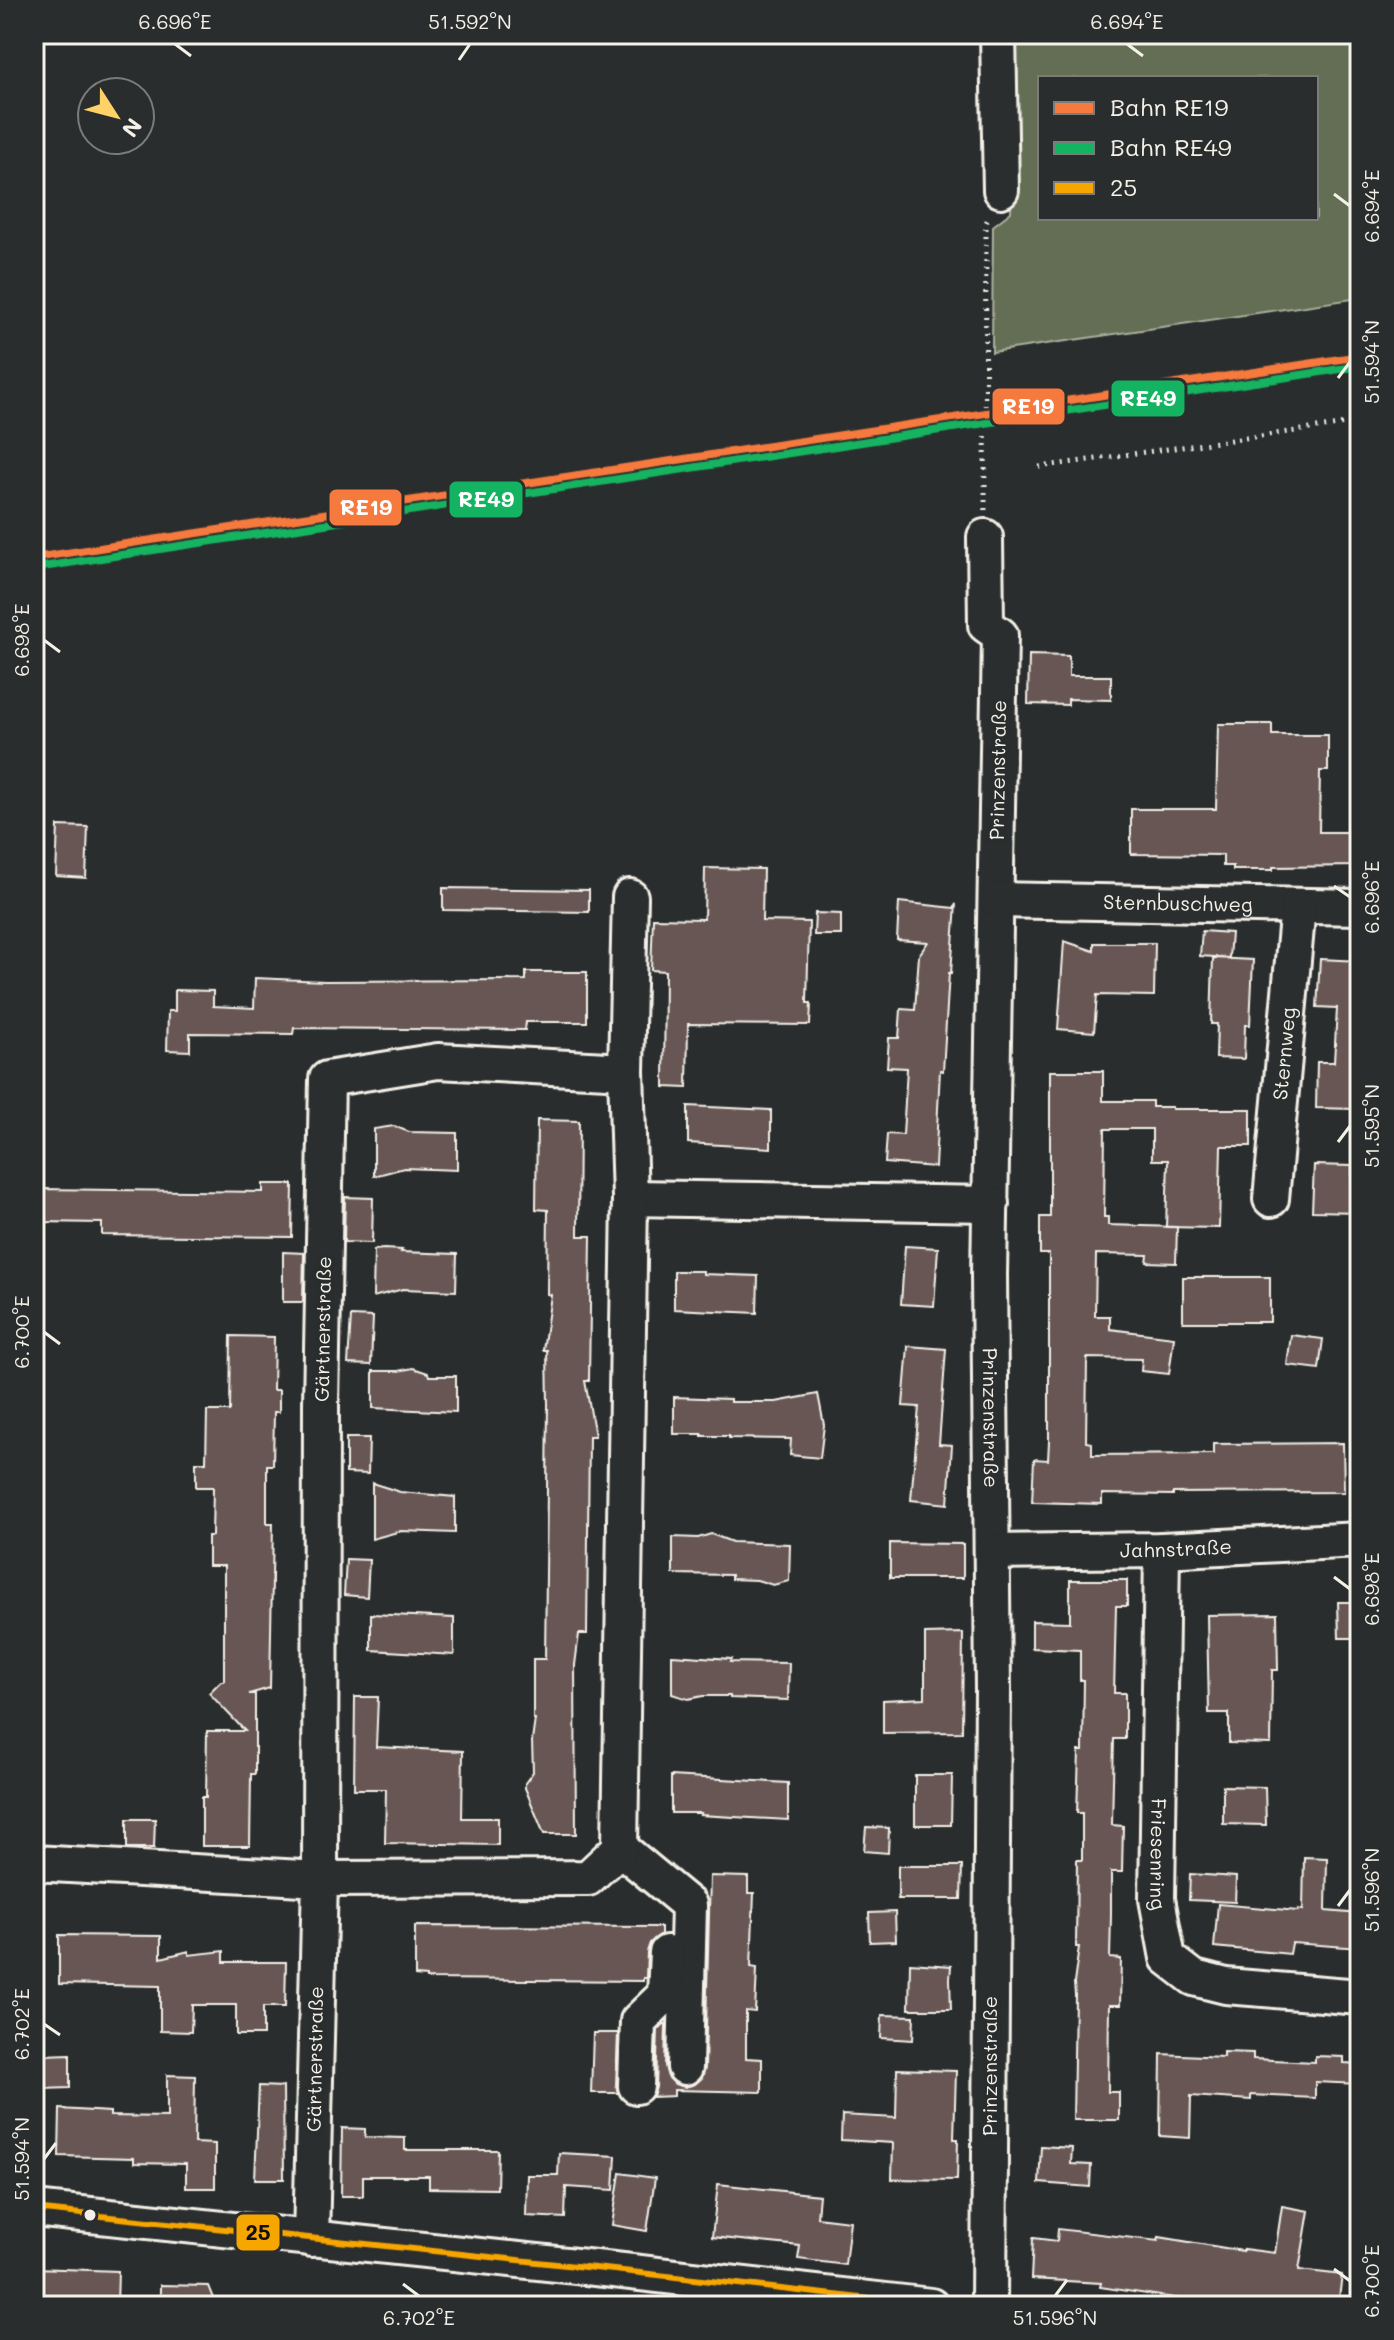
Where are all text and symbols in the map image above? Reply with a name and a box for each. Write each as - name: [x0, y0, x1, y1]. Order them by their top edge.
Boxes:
- text: 6.696°E: [138, 8, 212, 34]
- text: 51.592°N: [428, 8, 512, 34]
- text: 6.694°E: [1091, 8, 1163, 34]
- north arrow: [76, 76, 156, 156]
- legend: [1038, 76, 1318, 220]
- text: Bahn RE19: [1110, 91, 1228, 122]
- text: N: [116, 113, 149, 143]
- text: Bahn RE49: [1110, 131, 1232, 162]
- text: 6.694°E: [1358, 170, 1384, 242]
- text: 25: [1110, 171, 1137, 202]
- text: 51.594°N: [1358, 320, 1384, 404]
- line badge: RE49: [1110, 379, 1186, 418]
- text: RE49: [1120, 383, 1176, 412]
- line badge: RE19: [991, 387, 1066, 426]
- text: RE19: [1002, 391, 1054, 420]
- line badge: RE49: [448, 480, 524, 519]
- text: RE49: [458, 484, 514, 513]
- line badge: RE19: [328, 488, 403, 527]
- text: RE19: [340, 492, 392, 521]
- text: 6.698°E: [8, 603, 34, 677]
- street label: Prinzenstraße: [983, 700, 1011, 840]
- text: 6.696°E: [1358, 860, 1384, 934]
- street label: Sternbuschweg: [1103, 888, 1253, 917]
- street label: Sternweg: [1266, 1006, 1301, 1101]
- text: 51.595°N: [1358, 1084, 1384, 1168]
- street label: Gärtnerstraße: [308, 1256, 336, 1402]
- text: 6.700°E: [8, 1296, 34, 1368]
- street label: Prinzenstraße: [978, 1347, 1005, 1488]
- street label: Jahnstraße: [1120, 1532, 1232, 1562]
- text: 6.698°E: [1358, 1552, 1384, 1626]
- street label: Friesenring: [1145, 1798, 1173, 1912]
- text: 51.596°N: [1358, 1848, 1384, 1932]
- street label: Gärtnerstraße: [300, 1986, 328, 2132]
- text: 6.702°E: [8, 1988, 34, 2060]
- street label: Prinzenstraße: [976, 1996, 1002, 2136]
- text: 51.594°N: [8, 2117, 34, 2201]
- unlabelled marker: [82, 2207, 98, 2223]
- line badge: 25: [235, 2213, 281, 2252]
- text: 25: [245, 2217, 271, 2246]
- text: 6.700°E: [1358, 2245, 1384, 2317]
- text: 6.702°E: [383, 2304, 455, 2330]
- text: 51.596°N: [1013, 2304, 1097, 2330]

